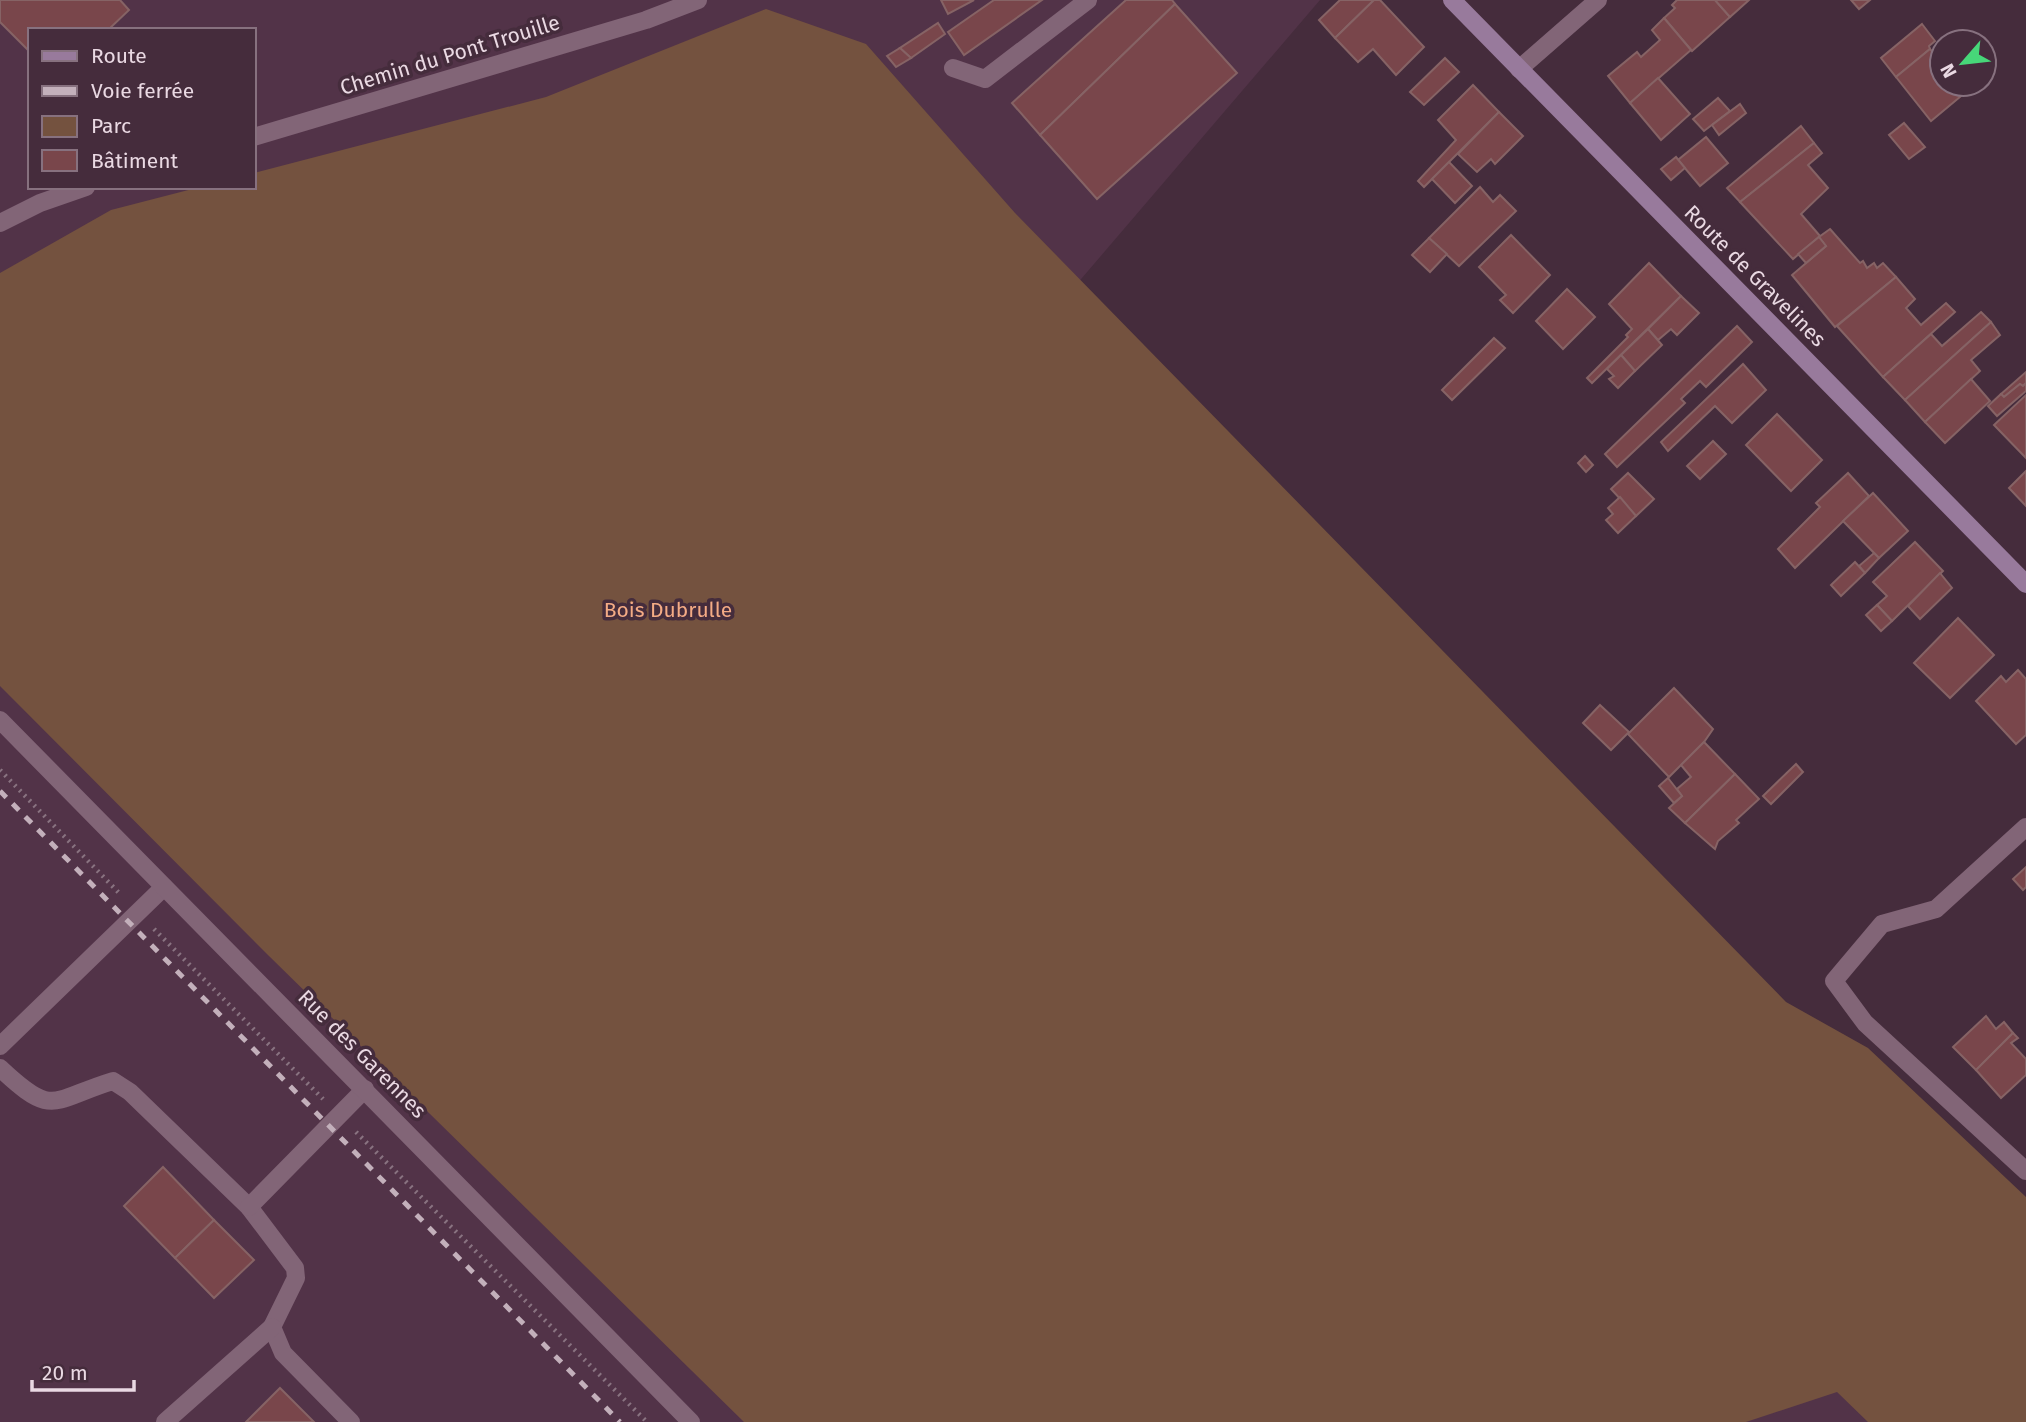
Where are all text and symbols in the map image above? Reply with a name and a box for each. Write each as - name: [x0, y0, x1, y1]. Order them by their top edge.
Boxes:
- street label: Chemin du Pont Trouille: [337, 9, 563, 101]
- legend: [28, 28, 256, 189]
- north arrow: [1928, 28, 1998, 98]
- text: Route: [91, 43, 147, 69]
- text: N: [1935, 60, 1962, 82]
- text: Voie ferrée: [91, 78, 194, 104]
- text: Parc: [91, 113, 131, 139]
- text: Bâtiment: [91, 148, 178, 174]
- street label: Route de Gravelines: [1679, 200, 1831, 352]
- park label: Bois Dubrulle: [604, 597, 732, 623]
- street label: Rue des Garennes: [292, 984, 432, 1124]
- scale bar: [32, 1348, 133, 1392]
- text: 20 m: [42, 1360, 88, 1386]

